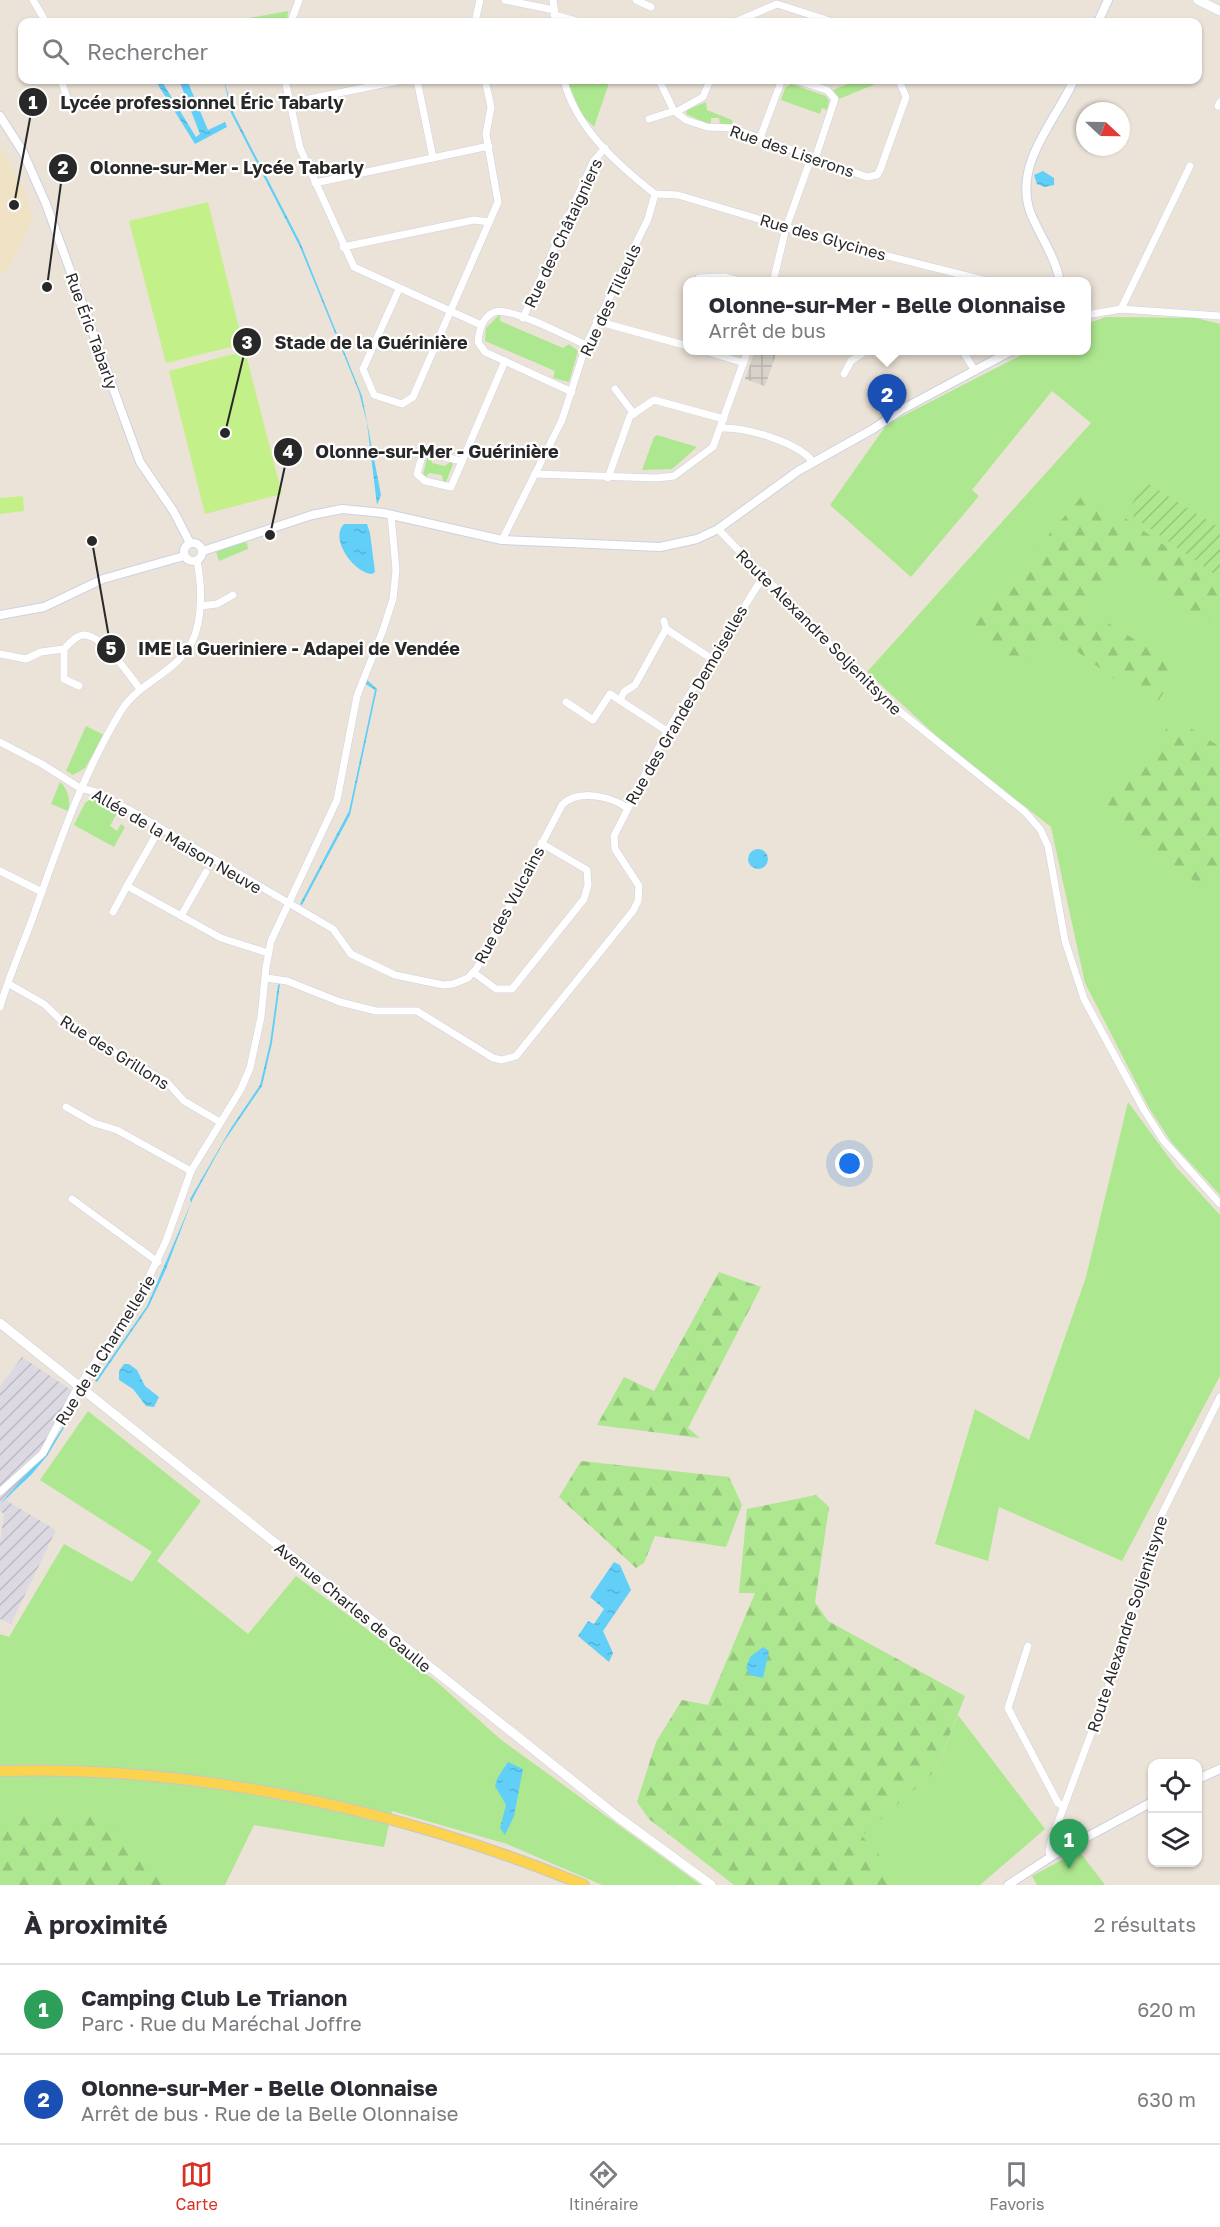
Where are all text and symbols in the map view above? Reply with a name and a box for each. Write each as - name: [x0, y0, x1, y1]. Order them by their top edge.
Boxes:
- search box: [18, 18, 1202, 84]
- icon: search: [39, 35, 72, 68]
- text: Rechercher: [87, 38, 208, 65]
- callout: Lycée professionnel Éric Tabarly: [18, 84, 356, 120]
- text: 1: [28, 91, 38, 113]
- text: Lycée professionnel Éric Tabarly: [60, 91, 344, 113]
- north arrow: [1076, 102, 1130, 156]
- street label: Rue des Liserons: [727, 120, 857, 182]
- callout: Olonne-sur-Mer - Lycée Tabarly: [48, 150, 377, 186]
- street label: Rue des Châtaigniers: [520, 155, 606, 311]
- text: 2: [58, 156, 69, 178]
- text: Olonne-sur-Mer - Lycée Tabarly: [90, 156, 364, 178]
- street label: Rue des Glycines: [758, 209, 888, 265]
- street label: Rue des Tilleuls: [575, 241, 645, 359]
- street label: Rue Éric Tabarly: [62, 270, 122, 392]
- popup: [683, 277, 1091, 355]
- text: Olonne-sur-Mer - Belle Olonnaise: [709, 291, 1065, 318]
- text: Arrêt de bus: [709, 318, 826, 342]
- callout: Stade de la Guérinière: [232, 324, 479, 360]
- text: 3: [242, 331, 253, 353]
- text: Stade de la Guérinière: [274, 331, 468, 353]
- pin: 2: [868, 374, 906, 424]
- callout: Olonne-sur-Mer - Guérinière: [273, 434, 570, 470]
- text: 4: [282, 440, 294, 462]
- text: Olonne-sur-Mer - Guérinière: [315, 440, 559, 462]
- street label: Route Alexandre Soljenitsyne: [732, 545, 906, 719]
- street label: Rue des Grandes Demoiselles: [621, 602, 751, 808]
- callout: IME la Gueriniere - Adapei de Vendée: [96, 631, 472, 667]
- text: 5: [106, 637, 117, 659]
- text: IME la Gueriniere - Adapei de Vendée: [138, 637, 460, 659]
- street label: Allée de la Maison Neuve: [89, 784, 265, 898]
- street label: Rue des Vulcains: [470, 843, 548, 967]
- street label: Rue des Grillons: [57, 1010, 173, 1094]
- your location: [835, 1149, 864, 1178]
- street label: Rue de la Charmellerie: [51, 1271, 159, 1429]
- street label: Route Alexandre Soljenitsyne: [1083, 1513, 1171, 1735]
- street label: Avenue Charles de Gaulle: [271, 1538, 435, 1676]
- map controls: [1148, 1759, 1202, 1867]
- button: locate: [1148, 1759, 1202, 1813]
- button: layers: [1148, 1813, 1202, 1867]
- pin: 1: [1050, 1820, 1088, 1869]
- text: À proximité: [24, 1909, 168, 1940]
- text: 2 résultats: [1094, 1912, 1196, 1936]
- text: Camping Club Le Trianon: [81, 1984, 347, 2011]
- text: 1: [38, 1997, 49, 2021]
- text: 620 m: [1137, 1997, 1196, 2021]
- text: Parc · Rue du Maréchal Joffre: [81, 2011, 362, 2035]
- text: Olonne-sur-Mer - Belle Olonnaise: [81, 2074, 438, 2101]
- text: 2: [37, 2087, 50, 2111]
- text: 630 m: [1137, 2087, 1196, 2111]
- text: Arrêt de bus · Rue de la Belle Olonnaise: [81, 2101, 458, 2125]
- tab: Carte: [176, 2158, 218, 2214]
- tab: Itinéraire: [569, 2158, 638, 2214]
- tab: Favoris: [989, 2158, 1044, 2214]

